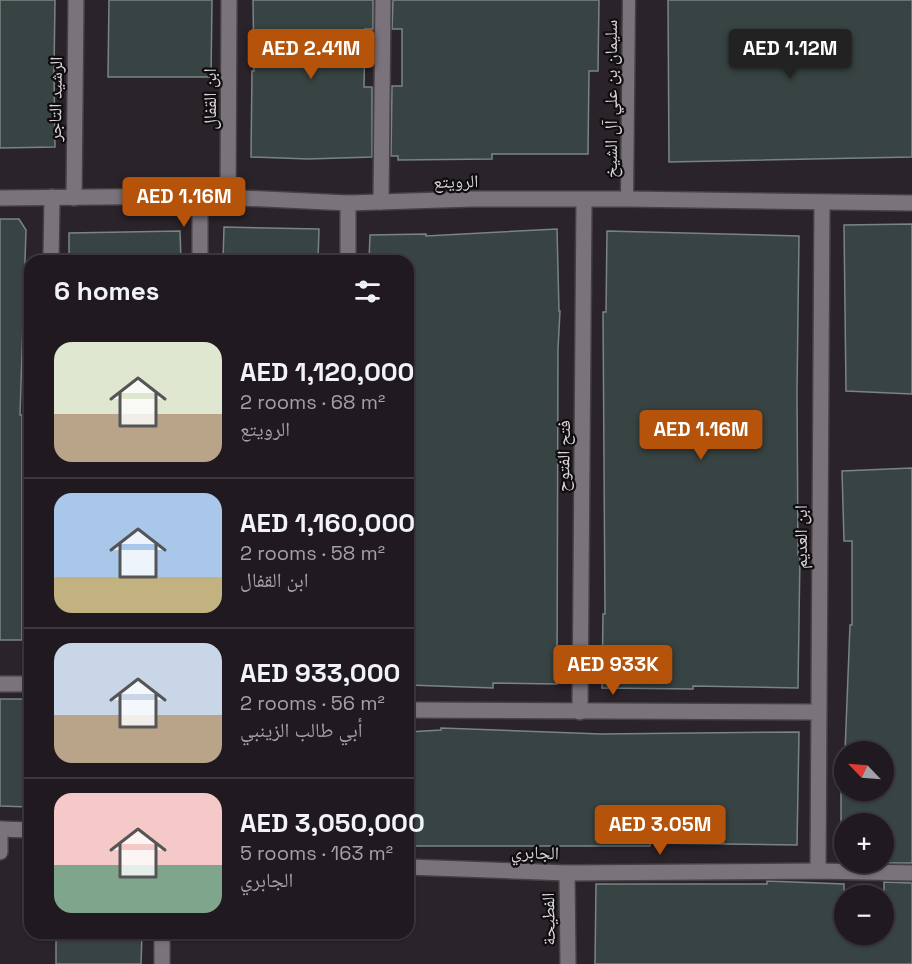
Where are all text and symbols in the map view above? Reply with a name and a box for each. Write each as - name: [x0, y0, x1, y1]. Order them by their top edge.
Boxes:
- street label: سليمان بن علي آل الشيخ: [599, 20, 625, 178]
- pin: AED 2.41M: [242, 29, 380, 80]
- pin: AED 1.12M: [721, 29, 859, 80]
- text: AED 2.41M: [262, 35, 360, 61]
- text: AED 1.12M: [743, 35, 837, 61]
- street label: الرشيد التاجر: [43, 56, 67, 143]
- street label: ابن القفال: [198, 68, 221, 130]
- street label: الرويتع: [433, 169, 479, 194]
- pin: AED 1.16M: [115, 177, 253, 228]
- text: AED 1.16M: [136, 183, 232, 209]
- text: 6 homes: [54, 274, 159, 308]
- icon: filters: [351, 275, 384, 308]
- text: AED 1,120,000: [240, 355, 414, 389]
- icon: home: [102, 366, 174, 438]
- text: 2 rooms · 68 m²: [240, 389, 385, 415]
- pin: AED 1.16M: [632, 410, 770, 461]
- text: الرويتع: [240, 416, 290, 442]
- text: AED 1.16M: [653, 416, 749, 442]
- street label: فتح الفتوح: [551, 420, 576, 492]
- street label: ابن العديم: [789, 505, 813, 569]
- text: AED 1,160,000: [240, 506, 415, 540]
- icon: home: [102, 517, 174, 589]
- text: 2 rooms · 58 m²: [240, 540, 385, 566]
- text: ابن القفال: [240, 567, 309, 593]
- pin: AED 933K: [551, 645, 675, 696]
- text: AED 933K: [567, 651, 659, 677]
- text: AED 933,000: [240, 656, 400, 690]
- icon: home: [102, 667, 174, 739]
- text: 2 rooms · 56 m²: [240, 690, 385, 716]
- text: أبي طالب الزينبي: [240, 717, 362, 743]
- north arrow: [834, 741, 894, 801]
- map controls: [834, 741, 894, 945]
- pin: AED 3.05M: [591, 805, 729, 856]
- text: AED 3,050,000: [240, 806, 425, 840]
- text: AED 3.05M: [609, 811, 711, 837]
- button: +: [834, 813, 894, 873]
- icon: home: [102, 817, 174, 889]
- text: 5 rooms · 163 m²: [240, 840, 393, 866]
- street label: الجابري: [510, 840, 559, 868]
- text: الجابري: [240, 867, 293, 893]
- button: −: [834, 885, 894, 945]
- street label: الفطيحة: [536, 892, 560, 946]

